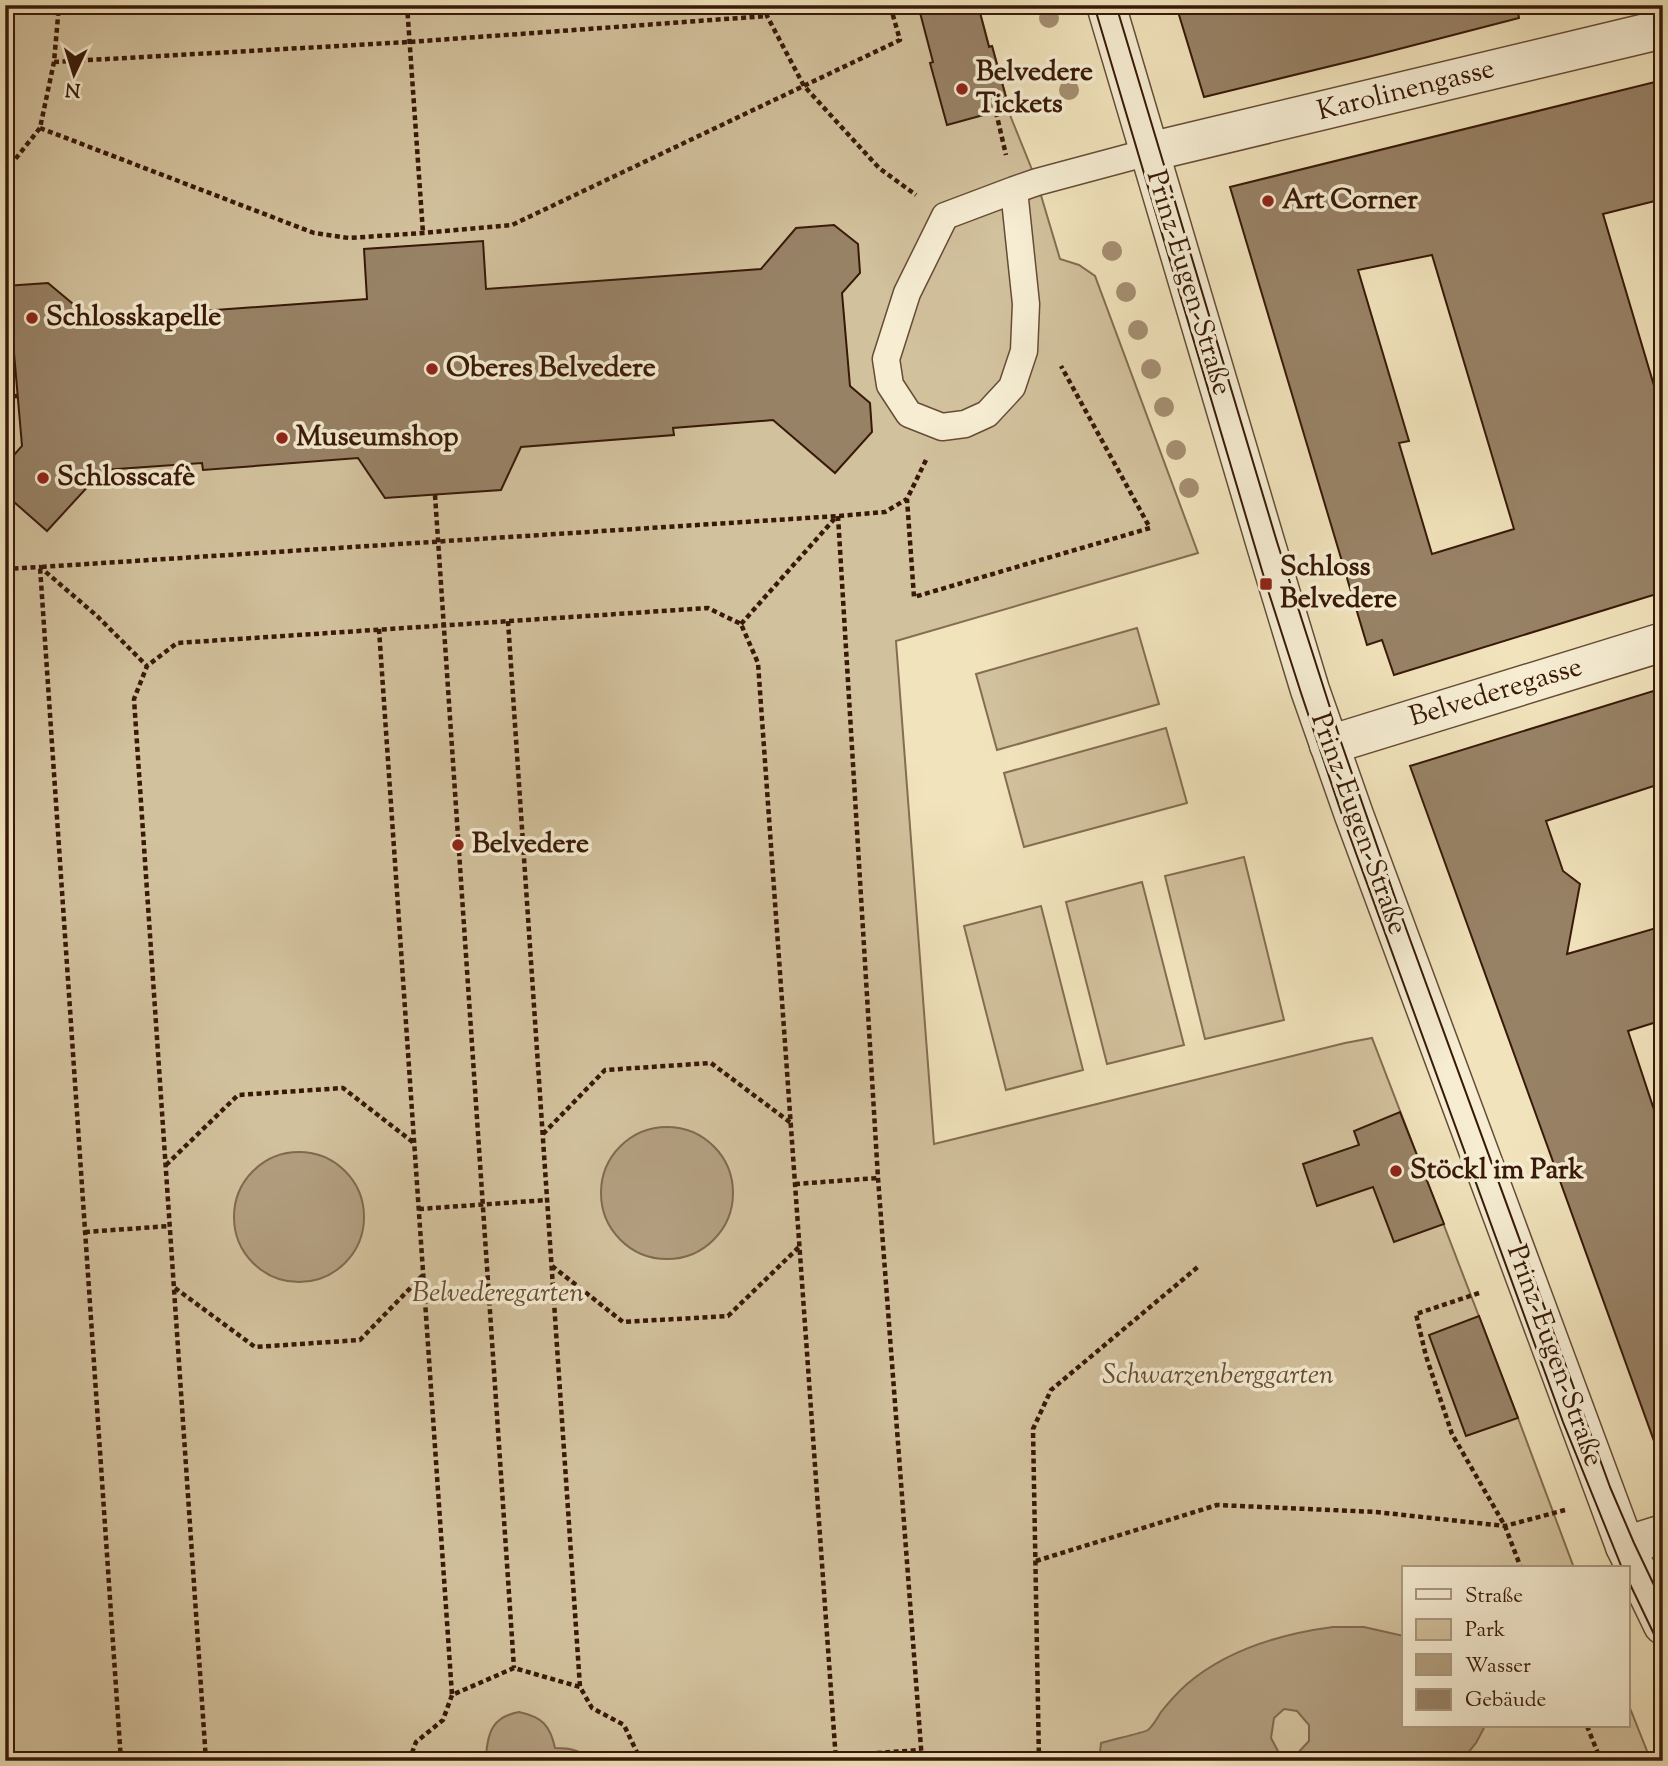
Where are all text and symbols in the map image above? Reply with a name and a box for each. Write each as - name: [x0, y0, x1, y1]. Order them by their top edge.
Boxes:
- north arrow: [38, 38, 108, 108]
- street label: Karolinengasse: [1313, 50, 1499, 132]
- place label: Belvedere Tickets: [976, 53, 1093, 125]
- text: N: [64, 74, 81, 102]
- marker: Belvedere Tickets: [954, 81, 970, 97]
- street label: Prinz-Eugen-Straße: [1135, 166, 1241, 400]
- place label: Art Corner: [1282, 181, 1418, 221]
- marker: Art Corner: [1260, 193, 1276, 209]
- place label: Schlosskapelle: [46, 298, 221, 338]
- marker: Schlosskapelle: [24, 310, 40, 326]
- place label: Oberes Belvedere: [446, 349, 656, 389]
- marker: Oberes Belvedere: [424, 361, 440, 377]
- place label: Museumshop: [296, 418, 459, 458]
- marker: Museumshop: [274, 430, 290, 446]
- place label: Schlosscafè: [57, 458, 195, 498]
- marker: Schlosscafè: [35, 470, 51, 486]
- place label: Schloss Belvedere: [1280, 548, 1397, 620]
- marker: Schloss Belvedere: [1258, 576, 1274, 592]
- street label: Belvederegasse: [1405, 648, 1587, 738]
- street label: Prinz-Eugen-Straße: [1299, 708, 1417, 940]
- place label: Belvedere: [472, 825, 589, 865]
- marker: Belvedere: [450, 837, 466, 853]
- place label: Stöckl im Park: [1410, 1151, 1584, 1191]
- marker: Stöckl im Park: [1388, 1163, 1404, 1179]
- street label: Prinz-Eugen-Straße: [1495, 1240, 1613, 1472]
- park label: Belvederegarten: [412, 1274, 584, 1314]
- park label: Schwarzenberggarten: [1102, 1356, 1334, 1396]
- legend: [1402, 1566, 1630, 1728]
- text: Straße: [1465, 1582, 1523, 1612]
- text: Park: [1465, 1616, 1506, 1646]
- text: Wasser: [1465, 1652, 1531, 1682]
- text: Gebäude: [1465, 1686, 1546, 1716]

